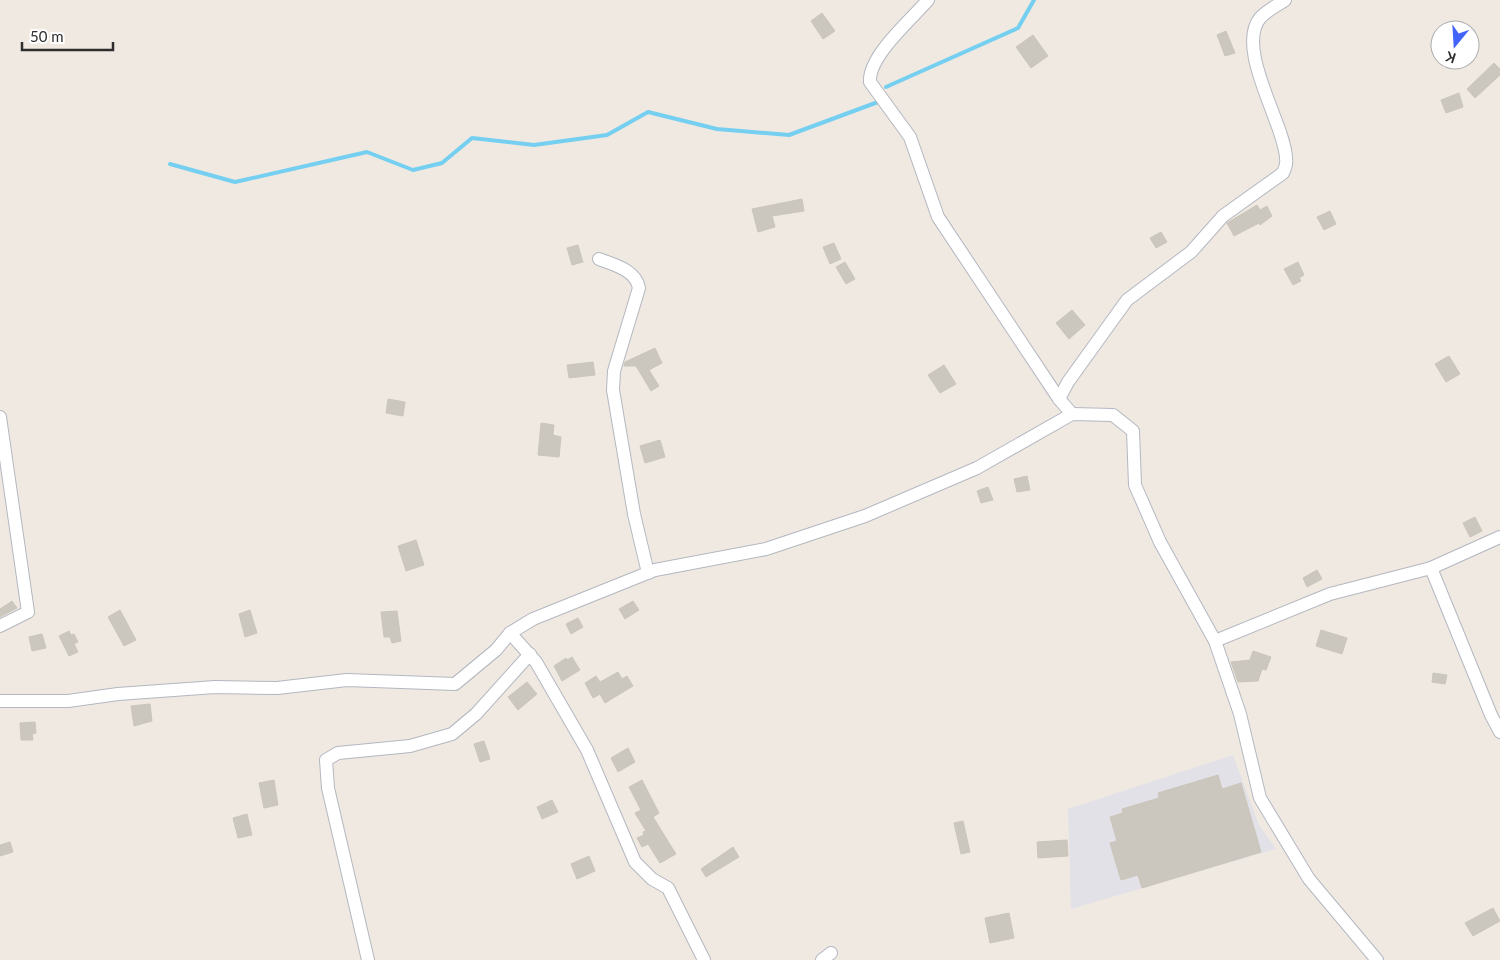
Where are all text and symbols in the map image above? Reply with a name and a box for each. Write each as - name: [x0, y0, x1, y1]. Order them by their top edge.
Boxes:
- scale bar: [22, 20, 114, 52]
- north arrow: [1430, 20, 1480, 70]
- text: 50 m: [30, 27, 64, 45]
- text: K: [1443, 48, 1458, 67]

